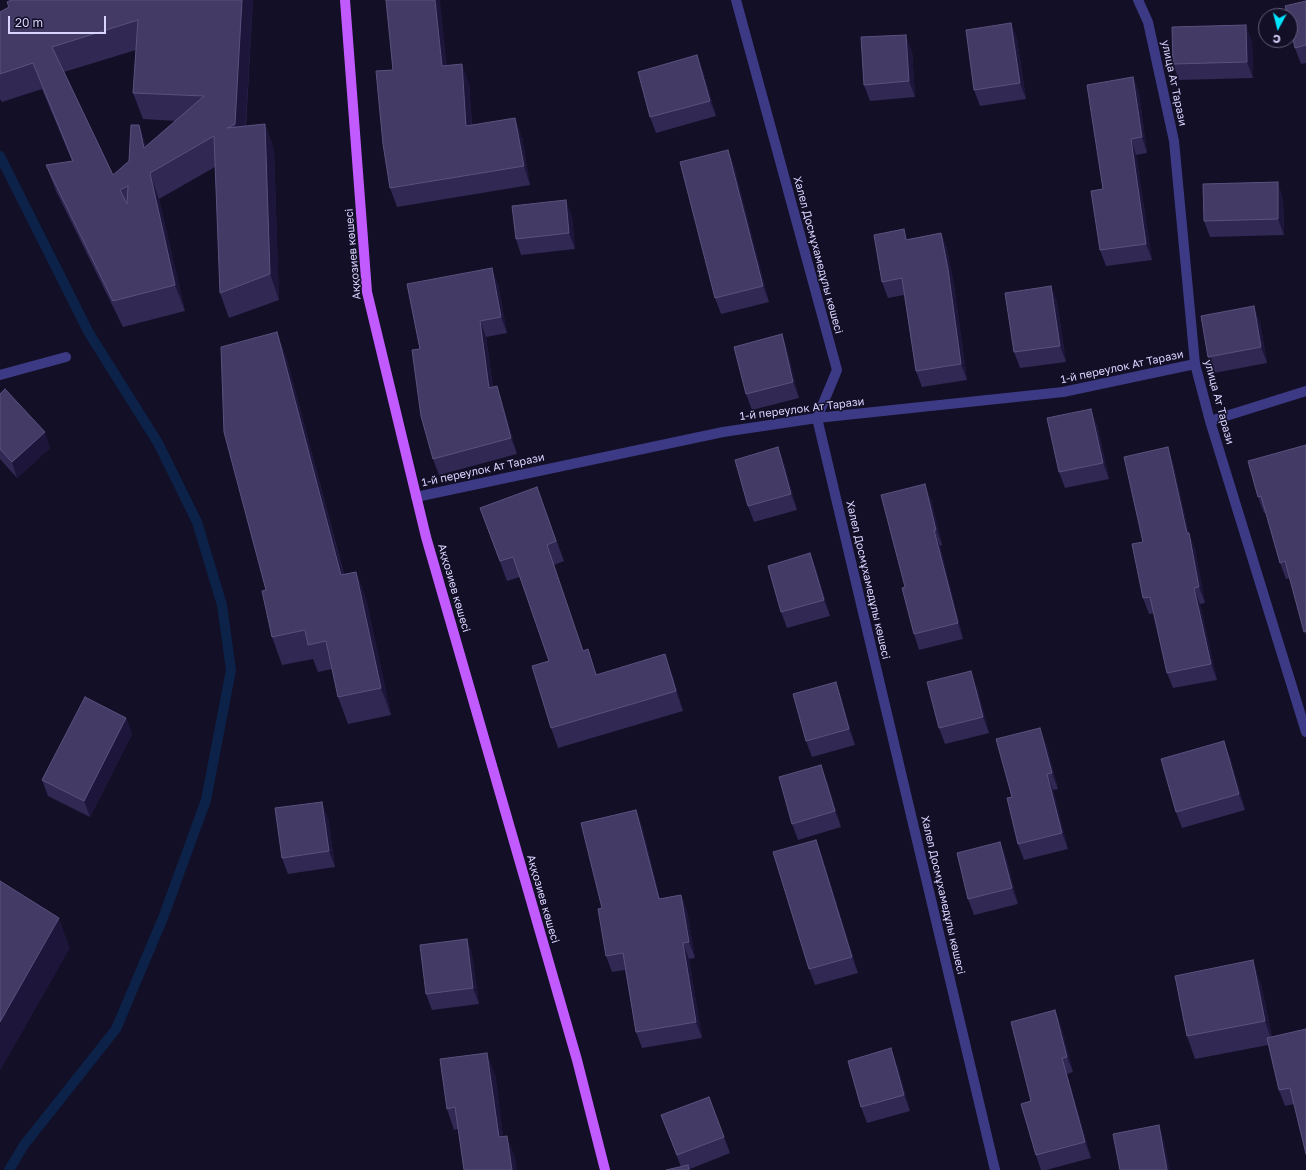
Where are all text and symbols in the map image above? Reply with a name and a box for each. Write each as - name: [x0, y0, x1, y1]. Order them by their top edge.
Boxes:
- scale bar: [10, 8, 108, 34]
- north arrow: [1258, 8, 1298, 48]
- text: 20 m: [15, 15, 43, 30]
- text: С: [1272, 32, 1281, 46]
- street label: улица Ат Тарази: [1158, 39, 1190, 127]
- street label: Халел Досмұхамедұлы көшесі: [791, 175, 845, 335]
- street label: Аққозиев көшесі: [342, 208, 364, 300]
- street label: 1-й переулок Ат Тарази: [1059, 348, 1185, 386]
- street label: улица Ат Тарази: [1201, 358, 1237, 446]
- street label: 1-й переулок Ат Тарази: [739, 395, 865, 423]
- street label: 1-й переулок Ат Тарази: [420, 451, 546, 489]
- street label: Халел Досмұхамедұлы көшесі: [843, 499, 893, 661]
- street label: Аққозиев көшесі: [435, 542, 473, 634]
- street label: Халел Досмұхамедұлы көшесі: [918, 814, 968, 976]
- street label: Аққозиев көшесі: [524, 853, 562, 945]

